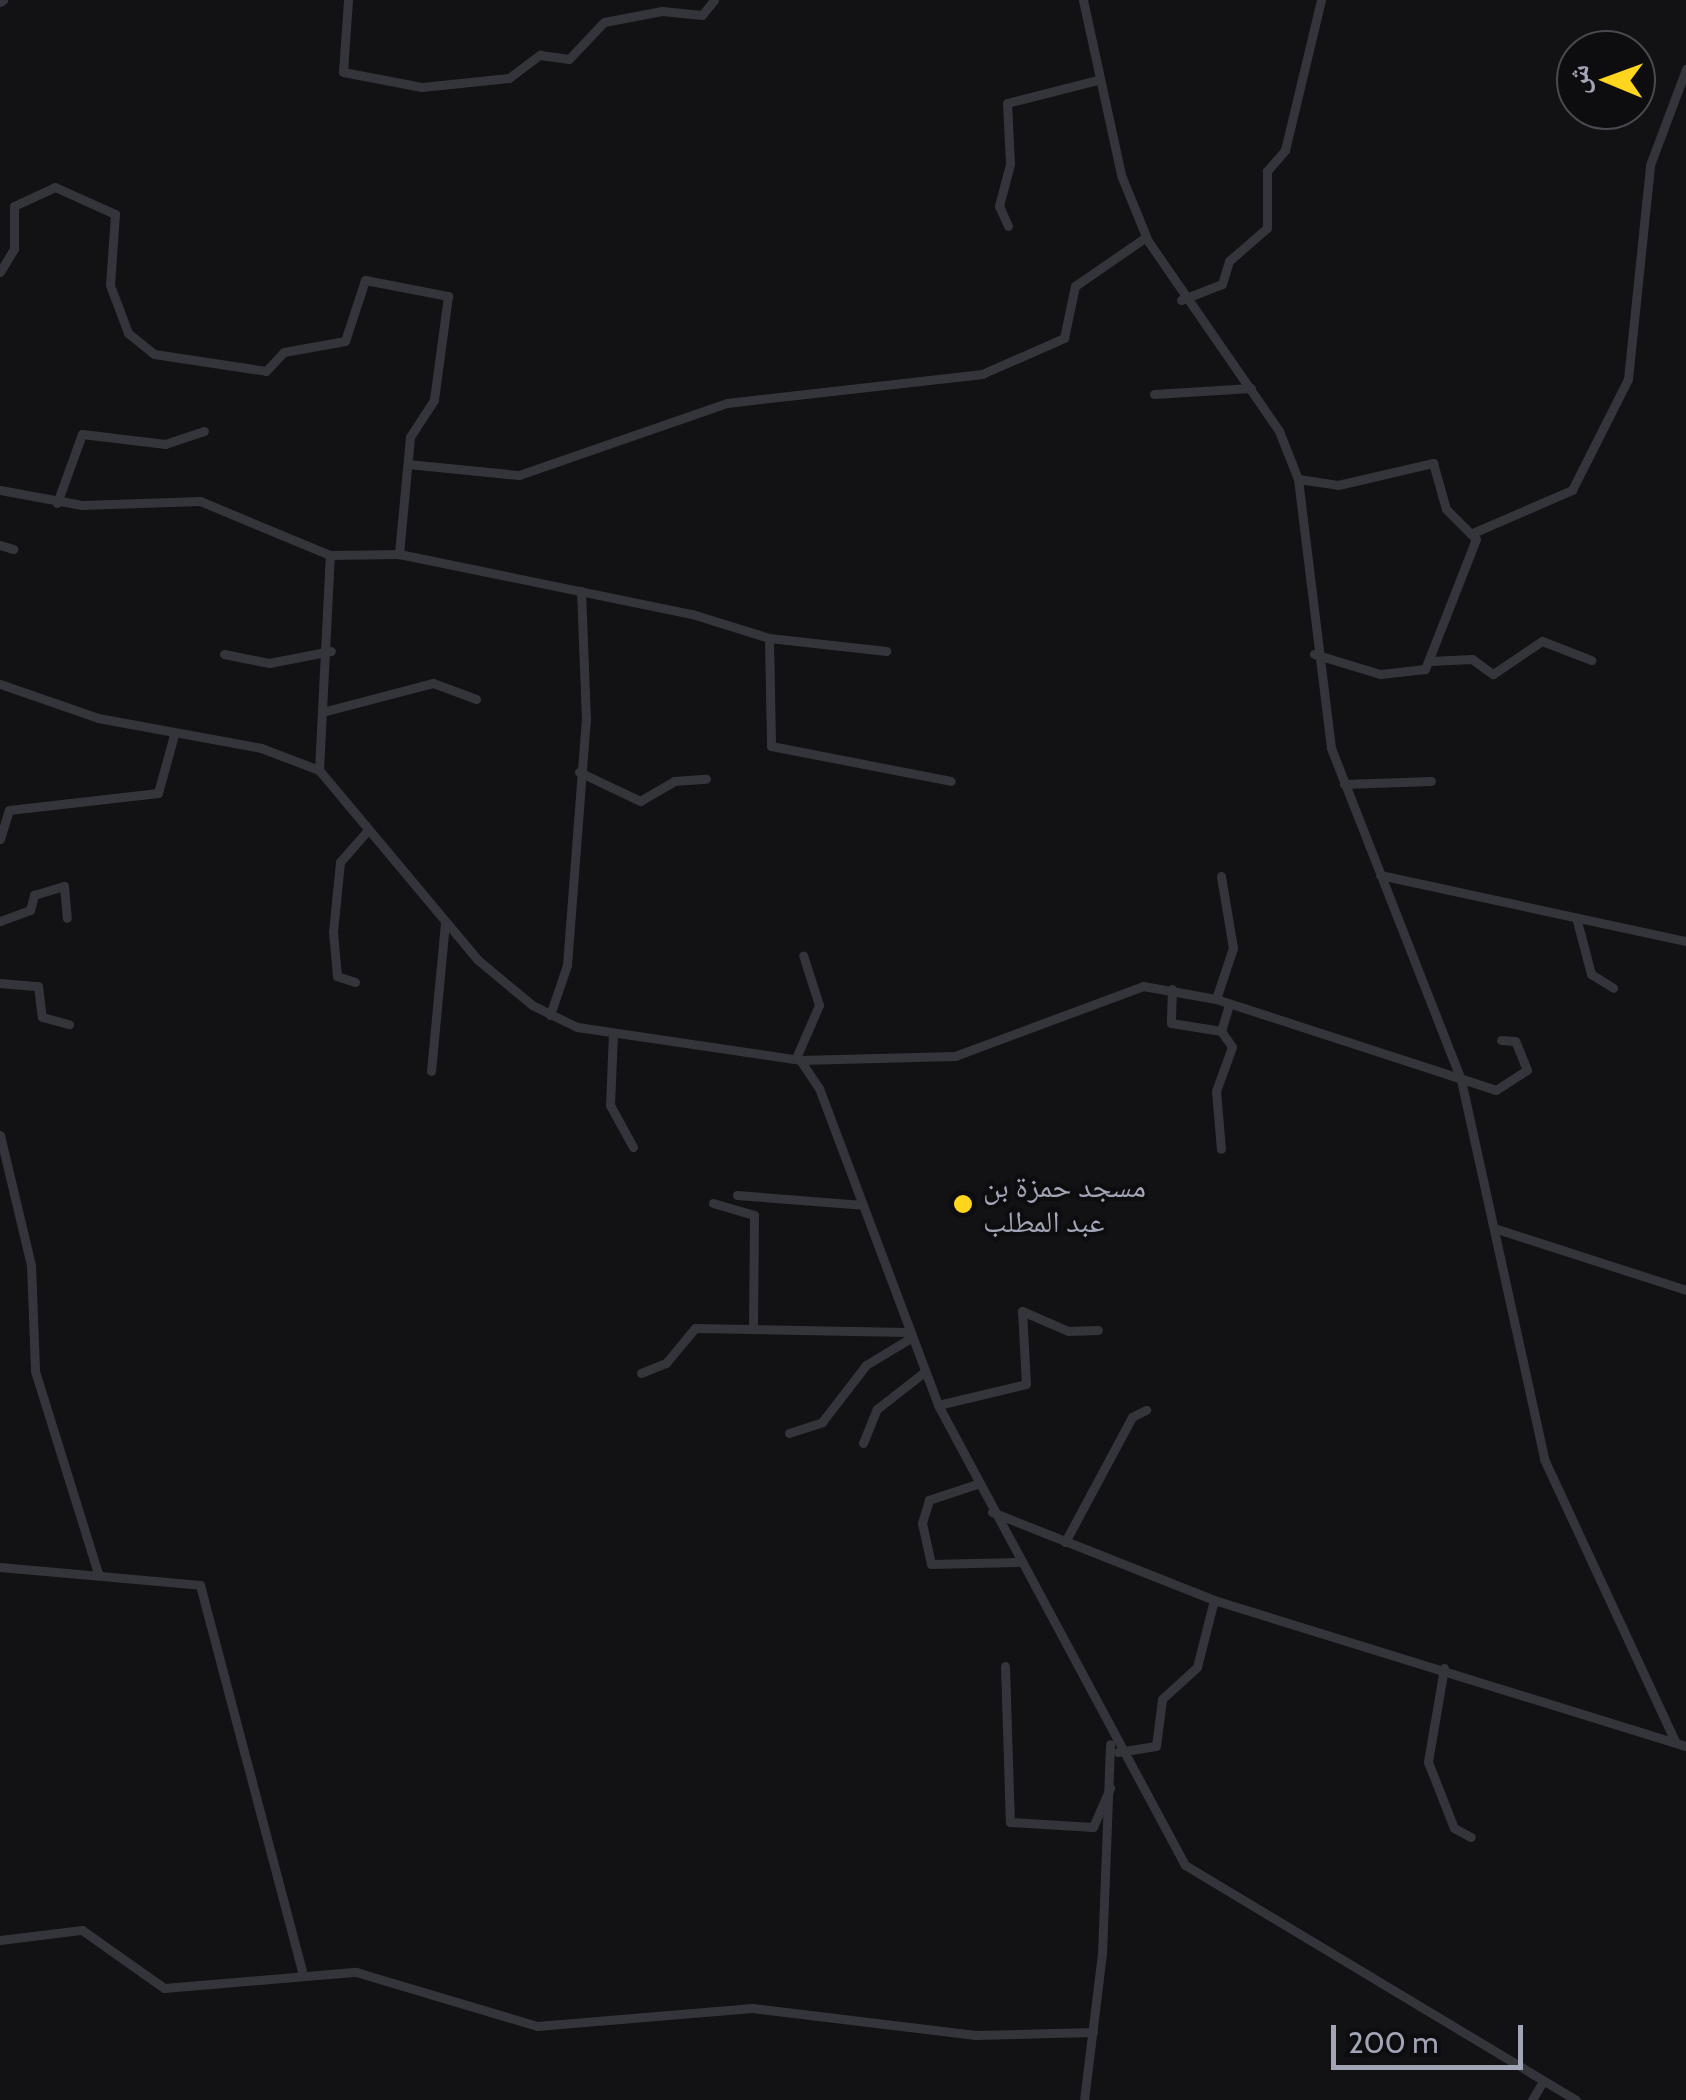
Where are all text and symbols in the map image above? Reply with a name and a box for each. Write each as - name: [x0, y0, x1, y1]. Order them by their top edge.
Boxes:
- north arrow: [1556, 30, 1656, 130]
- text: ش: [1561, 64, 1595, 95]
- place label: مسجد حمزة بن عبد المطلب: [983, 1169, 1146, 1240]
- marker: مسجد حمزة بن عبد المطلب: [952, 1193, 974, 1215]
- scale bar: [1336, 2005, 1528, 2067]
- text: 200 m: [1348, 2024, 1439, 2061]

